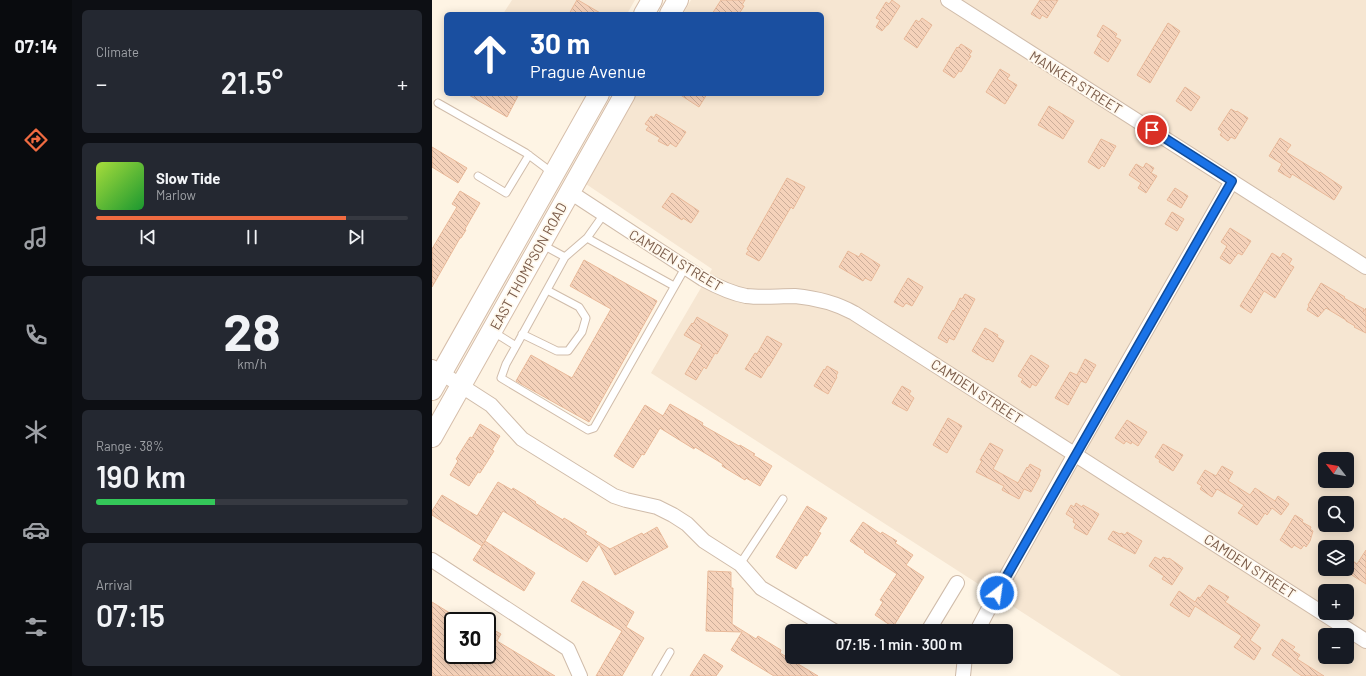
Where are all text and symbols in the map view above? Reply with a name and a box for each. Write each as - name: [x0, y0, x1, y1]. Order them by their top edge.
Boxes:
- text: 30 m: [530, 26, 590, 60]
- icon: ahead: [464, 28, 516, 80]
- text: 07:14: [14, 35, 58, 57]
- text: Climate: [96, 44, 139, 60]
- street label: MANKER STREET: [1027, 47, 1125, 117]
- text: Prague Avenue: [530, 60, 646, 82]
- text: 21.5°: [221, 64, 283, 100]
- text: −: [96, 70, 107, 96]
- text: +: [397, 70, 408, 96]
- pin: [1135, 113, 1169, 147]
- icon: arrive: [1141, 119, 1163, 141]
- icon: directions: [22, 126, 50, 154]
- text: Slow Tide: [156, 169, 220, 187]
- text: Marlow: [156, 187, 196, 203]
- street label: EAST THOMPSON ROAD: [486, 199, 570, 333]
- icon: music: [22, 224, 50, 252]
- street label: CAMDEN STREET: [626, 225, 726, 295]
- icon: previous: [137, 226, 159, 248]
- icon: pause: [241, 226, 263, 248]
- icon: next: [345, 226, 367, 248]
- text: 28: [223, 299, 281, 361]
- icon: phone: [22, 321, 50, 349]
- street label: CAMDEN STREET: [928, 355, 1026, 427]
- text: km/h: [237, 356, 267, 372]
- icon: climate: [22, 418, 50, 446]
- text: Range · 38%: [96, 438, 164, 454]
- north arrow: [1318, 452, 1354, 488]
- map controls: [1318, 452, 1354, 664]
- text: 190 km: [96, 458, 186, 494]
- button: search: [1318, 496, 1354, 532]
- icon: car: [22, 516, 50, 544]
- street label: CAMDEN STREET: [1201, 530, 1299, 602]
- button: layers: [1318, 540, 1354, 576]
- position arrow: [976, 572, 1018, 614]
- text: Arrival: [96, 577, 132, 593]
- button: +: [1318, 584, 1354, 620]
- text: 07:15: [96, 597, 165, 633]
- speed limit sign: 30: [444, 612, 496, 664]
- icon: filters: [22, 613, 50, 641]
- button: −: [1318, 628, 1354, 664]
- text: 07:15 · 1 min · 300 m: [836, 635, 962, 653]

